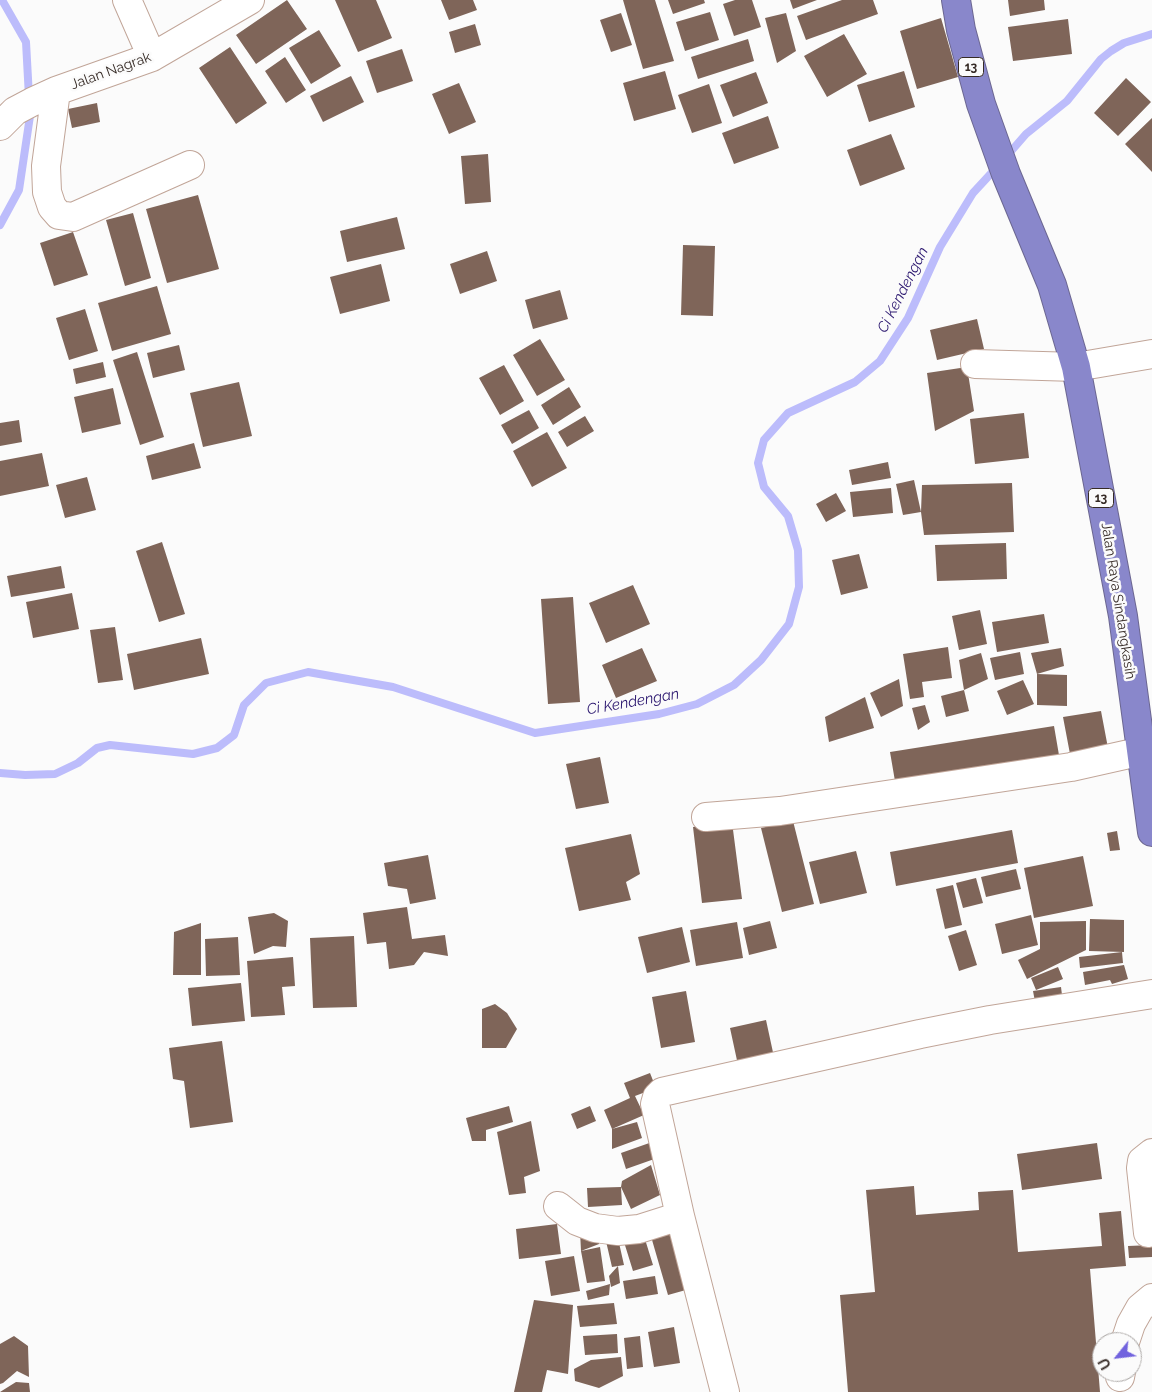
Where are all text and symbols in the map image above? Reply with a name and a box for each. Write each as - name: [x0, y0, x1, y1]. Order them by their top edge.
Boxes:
- street label: Jalan Nagrak: [68, 49, 154, 93]
- road number: 13: [958, 58, 984, 76]
- water label: Ci Kendengan: [874, 244, 932, 336]
- road number: 13: [1088, 488, 1114, 508]
- street label: Jalan Raya Sindangkasih: [1097, 522, 1139, 680]
- water label: Ci Kendengan: [585, 685, 681, 719]
- north arrow: [1092, 1332, 1142, 1382]
- text: U: [1095, 1355, 1114, 1372]

